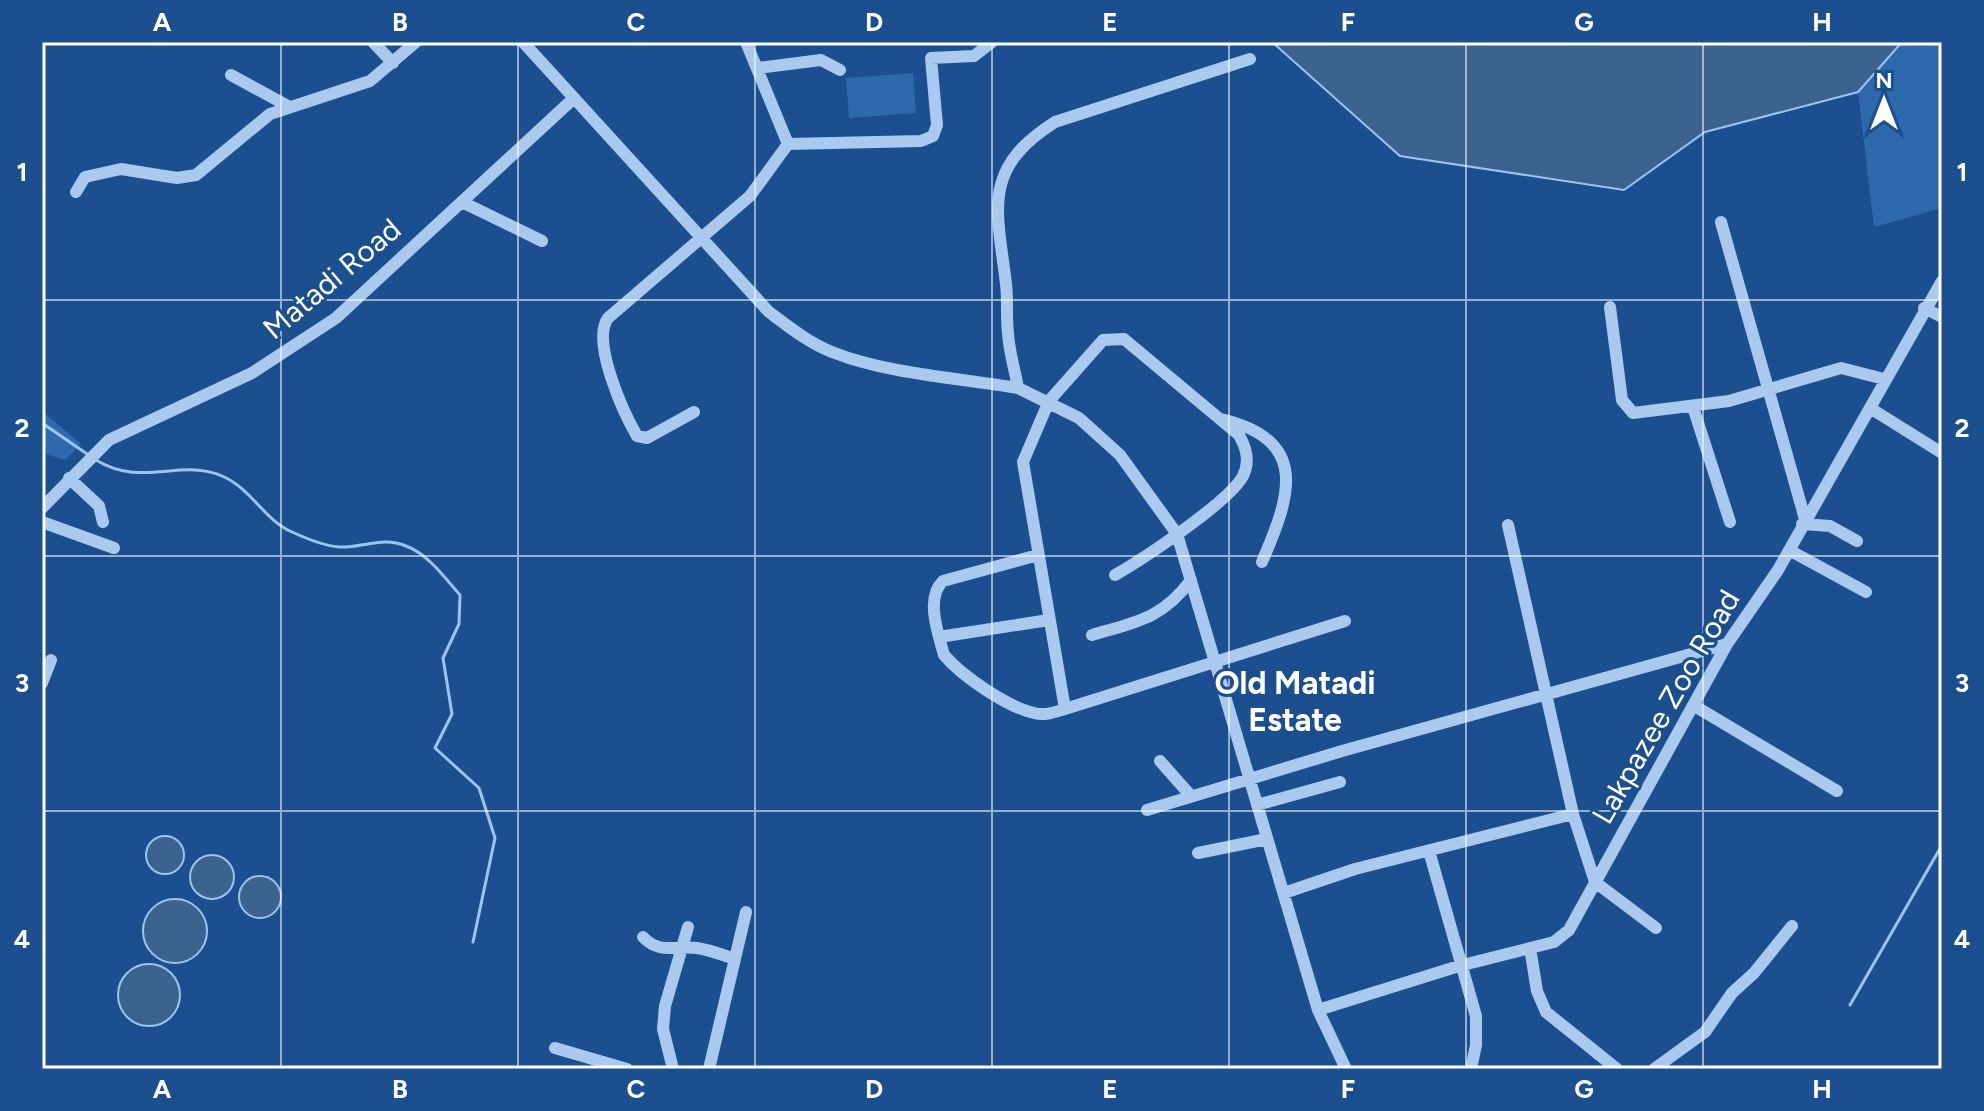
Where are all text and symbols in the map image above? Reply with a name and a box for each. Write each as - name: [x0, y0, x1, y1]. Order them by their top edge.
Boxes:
- text: A: [153, 6, 172, 38]
- text: B: [392, 6, 408, 38]
- text: C: [627, 6, 646, 38]
- text: D: [865, 6, 883, 38]
- text: E: [1102, 6, 1118, 38]
- text: F: [1341, 6, 1355, 38]
- text: G: [1574, 6, 1594, 38]
- text: H: [1812, 6, 1832, 38]
- north arrow: [1844, 60, 1924, 140]
- text: N: [1875, 67, 1893, 94]
- text: 1: [17, 156, 27, 188]
- text: 1: [1957, 156, 1967, 188]
- street label: Matadi Road: [255, 210, 408, 347]
- text: 2: [14, 412, 30, 444]
- text: 2: [1954, 412, 1970, 444]
- street label: Lakpazee Zoo Road: [1584, 583, 1748, 830]
- district label: Old Matadi Estate: [1214, 664, 1376, 739]
- text: 3: [15, 667, 29, 699]
- text: 3: [1955, 667, 1969, 699]
- text: 4: [14, 923, 30, 955]
- text: 4: [1954, 923, 1970, 955]
- text: A: [153, 1073, 172, 1105]
- text: B: [392, 1073, 408, 1105]
- text: C: [627, 1073, 646, 1105]
- text: D: [865, 1073, 883, 1105]
- text: E: [1102, 1073, 1118, 1105]
- text: F: [1341, 1073, 1355, 1105]
- text: G: [1574, 1073, 1594, 1105]
- text: H: [1812, 1073, 1832, 1105]

